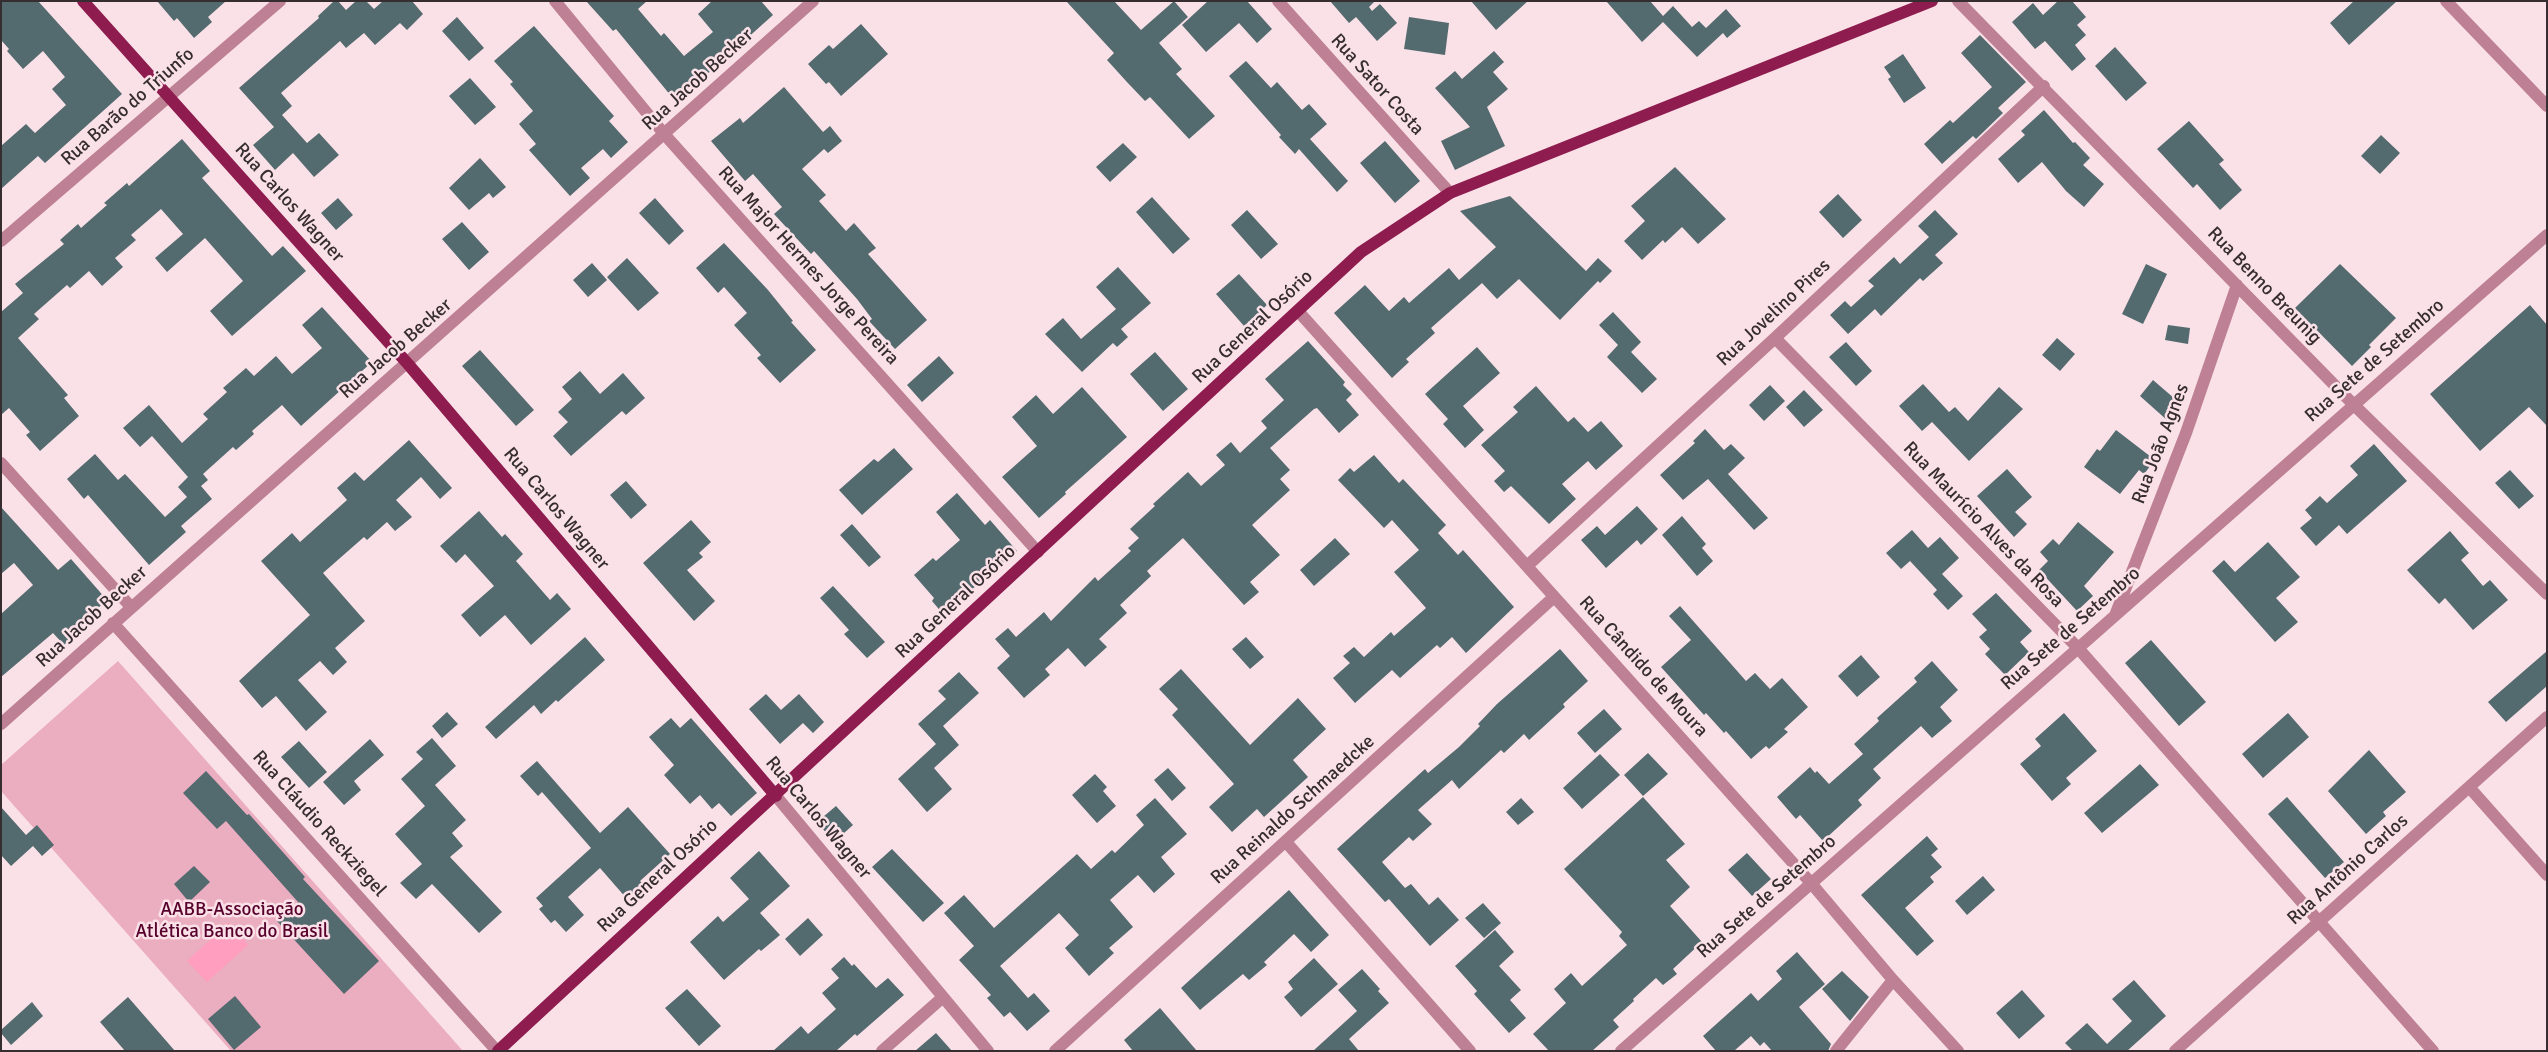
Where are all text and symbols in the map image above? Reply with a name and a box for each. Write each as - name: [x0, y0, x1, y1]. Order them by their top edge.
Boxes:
- street label: Rua Jacob Becker: [638, 24, 758, 136]
- street label: Rua Sator Costa: [1326, 30, 1428, 140]
- street label: Rua Barão do Triunfo: [57, 43, 199, 171]
- street label: Rua Carlos Wagner: [229, 139, 349, 267]
- street label: Rua Major Hermes Jorge Pereira: [713, 162, 903, 370]
- street label: Rua Benno Breunig: [2202, 223, 2326, 349]
- street label: Rua Jovelino Pires: [1713, 255, 1835, 371]
- street label: Rua General Osório: [1188, 265, 1318, 389]
- street label: Rua Jacob Becker: [335, 294, 457, 404]
- street label: Rua Sete de Setembro: [2301, 294, 2449, 428]
- street label: Rua João Agnes: [2128, 381, 2194, 507]
- street label: Rua Maurício Alves da Rosa: [1898, 437, 2068, 613]
- street label: Rua Carlos Wagner: [498, 443, 614, 575]
- street label: Rua General Osório: [891, 540, 1021, 664]
- street label: Rua Jacob Becker: [32, 561, 152, 673]
- street label: Rua Sete de Setembro: [1997, 562, 2145, 696]
- street label: Rua Cândido de Moura: [1574, 592, 1712, 742]
- street label: Rua Reinaldo Schmaedcke: [1206, 730, 1380, 890]
- street label: Rua Cláudio Reckziegel: [247, 746, 391, 902]
- street label: Rua Carlos Wagner: [760, 752, 876, 884]
- street label: Rua Antônio Carlos: [2283, 810, 2413, 930]
- street label: Rua General Osório: [593, 814, 723, 938]
- street label: Rua Sete de Setembro: [1693, 830, 1841, 964]
- park label: AABB-Associação Atlética Banco do Brasil: [136, 899, 328, 943]

